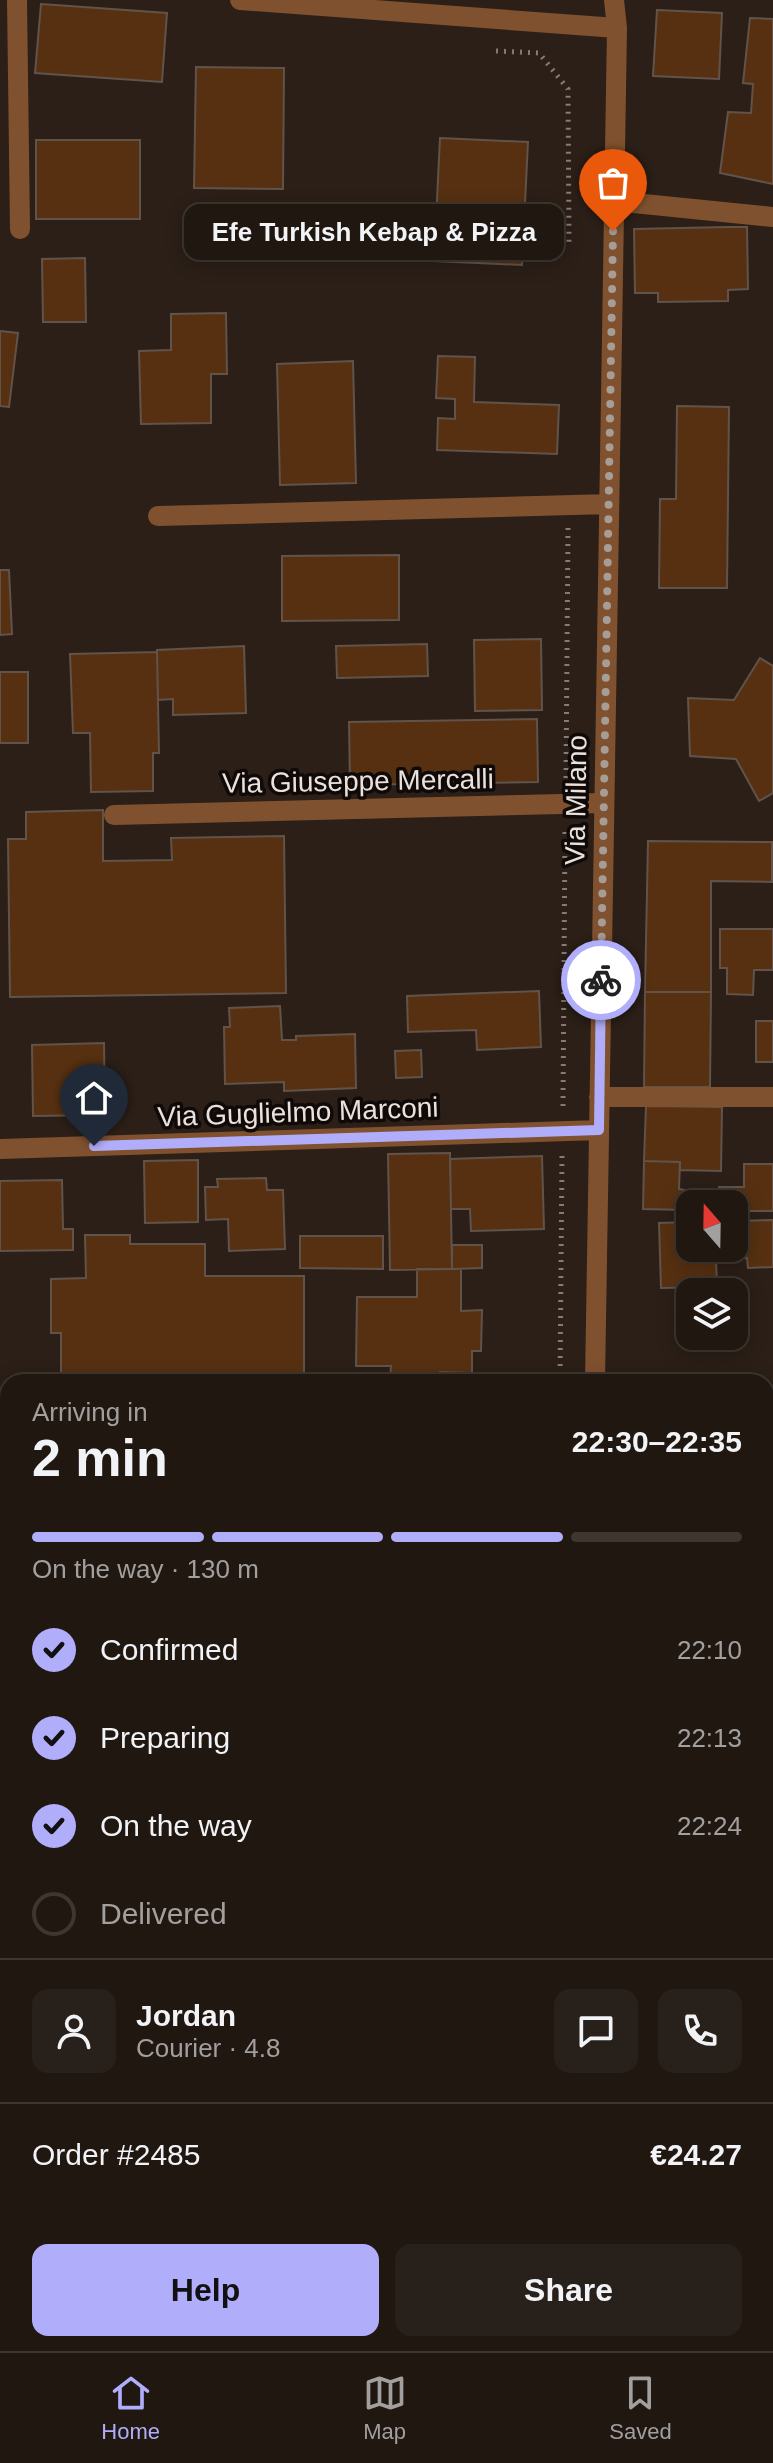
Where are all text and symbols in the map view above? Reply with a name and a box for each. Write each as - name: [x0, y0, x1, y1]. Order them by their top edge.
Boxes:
- pin: [579, 149, 647, 231]
- icon: bag: [591, 161, 635, 205]
- callout: Efe Turkish Kebap & Pizza: [185, 203, 565, 259]
- text: Efe Turkish Kebap & Pizza: [212, 217, 536, 247]
- street label: Via Milano: [559, 735, 593, 865]
- street label: Via Giuseppe Mercalli: [222, 763, 494, 799]
- courier: [561, 940, 641, 1020]
- icon: bike: [579, 958, 623, 1002]
- pin: [60, 1064, 128, 1146]
- icon: home: [72, 1076, 116, 1120]
- street label: Via Guglielmo Marconi: [157, 1092, 439, 1132]
- north arrow: [676, 1190, 748, 1262]
- map controls: [676, 1190, 748, 1350]
- button: layers: [676, 1278, 748, 1350]
- text: Arriving in: [32, 1397, 148, 1427]
- text: 22:30–22:35: [572, 1425, 742, 1458]
- text: 2 min: [32, 1429, 168, 1487]
- text: On the way · 130 m: [32, 1554, 259, 1584]
- icon: check: [32, 1628, 76, 1672]
- text: Confirmed: [100, 1633, 238, 1666]
- text: 22:10: [677, 1635, 742, 1665]
- icon: check: [32, 1716, 76, 1760]
- text: Preparing: [100, 1721, 230, 1754]
- text: 22:13: [677, 1723, 742, 1753]
- icon: check: [32, 1804, 76, 1848]
- text: On the way: [100, 1809, 252, 1842]
- text: 22:24: [677, 1811, 742, 1841]
- text: Delivered: [100, 1897, 227, 1930]
- button: person: [32, 1989, 116, 2073]
- button: chat: [554, 1989, 638, 2073]
- button: phone: [658, 1989, 742, 2073]
- text: Jordan: [136, 1999, 236, 2032]
- text: Courier · 4.8: [136, 2033, 281, 2063]
- text: Order #2485: [32, 2138, 200, 2171]
- text: €24.27: [650, 2138, 742, 2171]
- button: Help: [32, 2244, 379, 2336]
- button: Share: [395, 2244, 742, 2336]
- tab: Home: [101, 2371, 160, 2445]
- tab: Map: [363, 2371, 407, 2445]
- tab: Saved: [609, 2371, 672, 2445]

